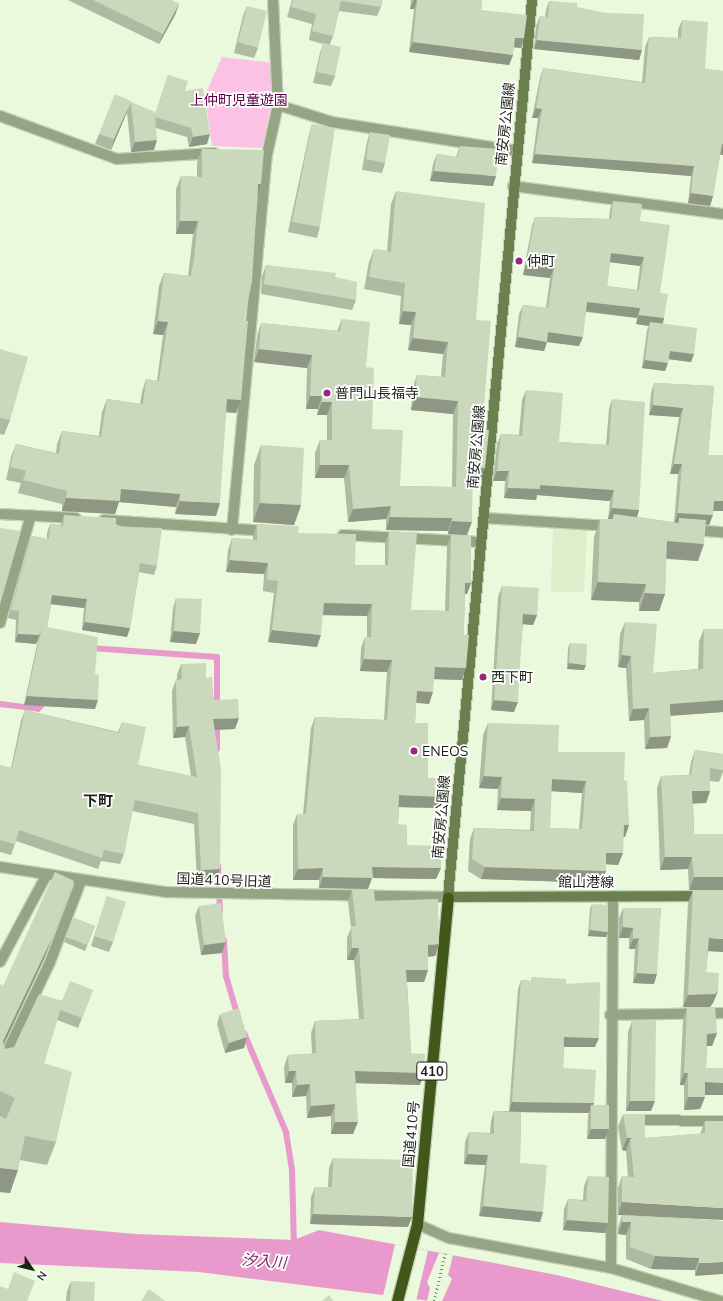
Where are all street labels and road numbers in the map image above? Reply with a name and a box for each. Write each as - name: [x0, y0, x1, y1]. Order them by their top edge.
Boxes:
- street label: 南安房公園線: [492, 81, 518, 167]
- street label: 南安房公園線: [464, 404, 488, 490]
- street label: 南安房公園線: [429, 774, 453, 860]
- street label: 国道410号旧道: [176, 870, 272, 890]
- street label: 館山港線: [558, 874, 614, 890]
- road number: 410: [416, 1060, 448, 1082]
- street label: 国道410号: [400, 1100, 422, 1168]

